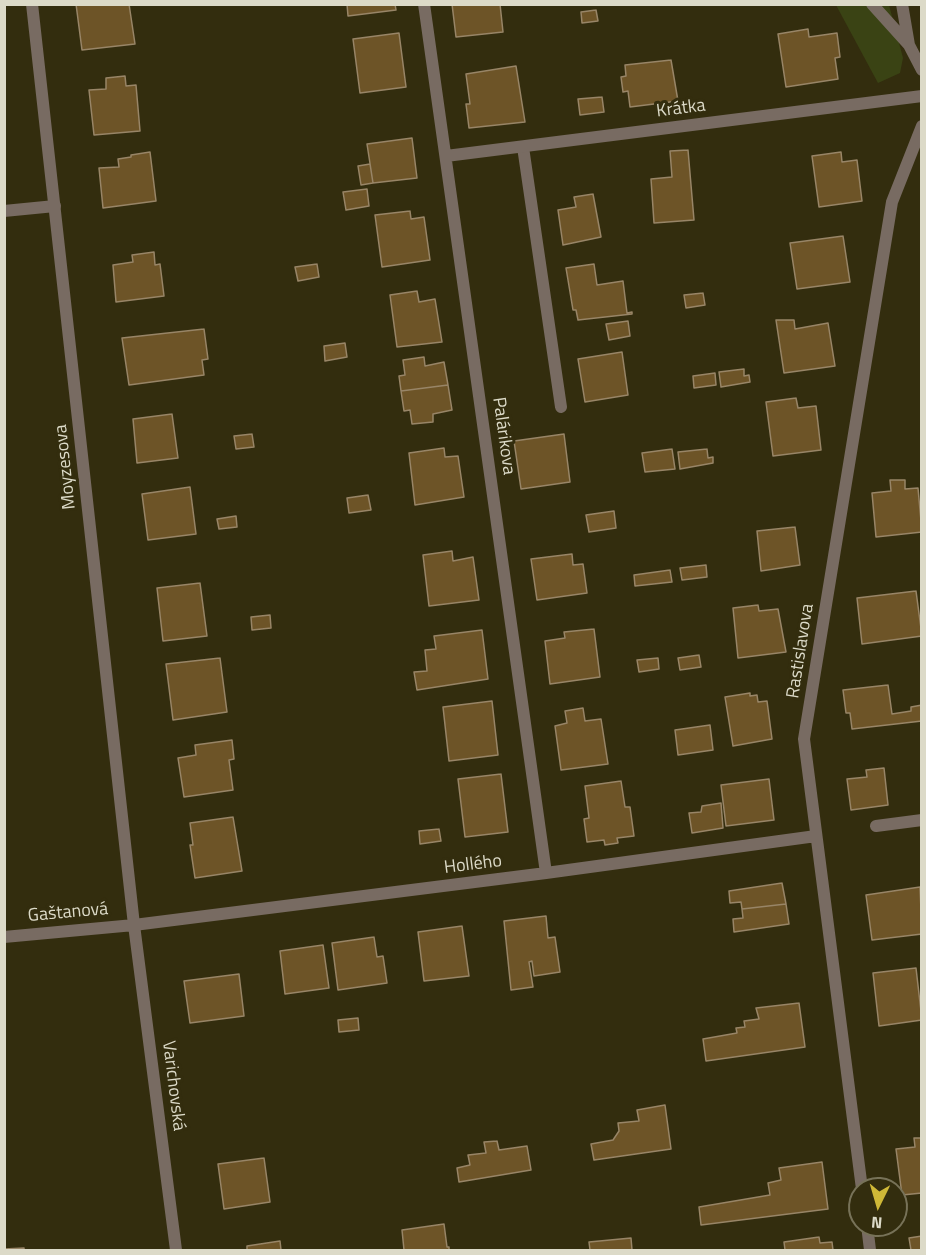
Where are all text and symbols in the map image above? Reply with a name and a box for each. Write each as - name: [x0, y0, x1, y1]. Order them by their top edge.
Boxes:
- street label: Krátka: [655, 95, 707, 123]
- street label: Palárikova: [487, 396, 519, 476]
- street label: Moyzesova: [51, 423, 81, 511]
- street label: Rastislavova: [783, 602, 819, 700]
- street label: Hollého: [443, 851, 503, 879]
- street label: Gaštanová: [27, 899, 109, 927]
- street label: Varichovská: [157, 1040, 189, 1132]
- north arrow: [848, 1177, 908, 1237]
- text: N: [870, 1211, 883, 1235]

